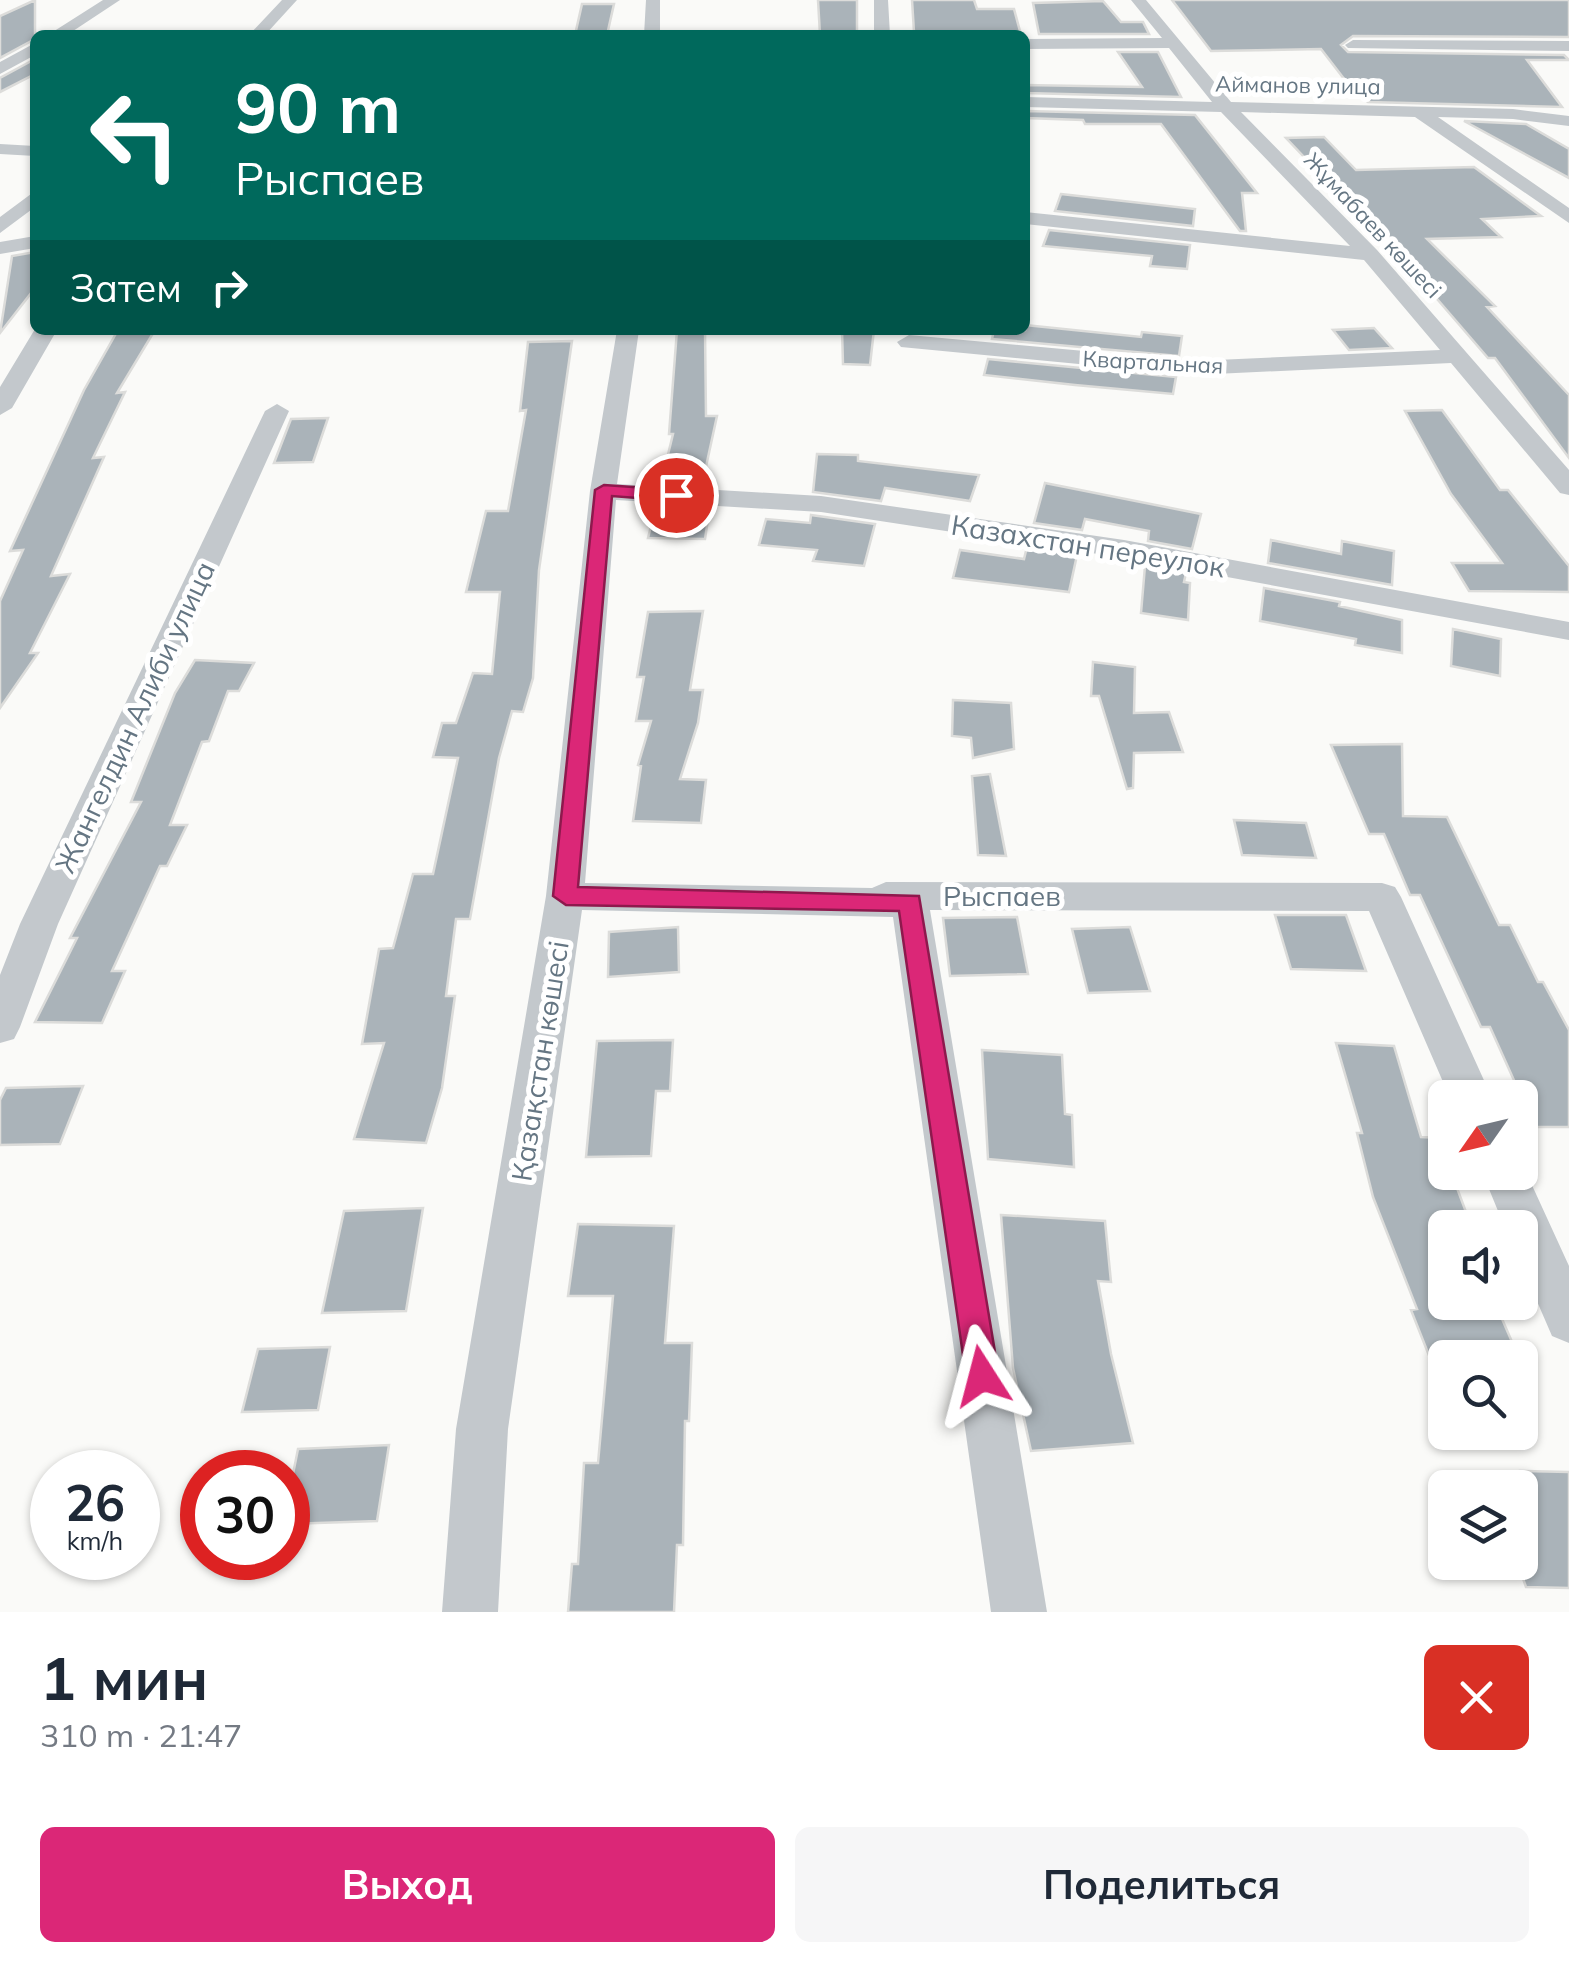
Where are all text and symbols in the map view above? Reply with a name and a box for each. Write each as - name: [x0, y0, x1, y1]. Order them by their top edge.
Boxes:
- text: 90 m: [235, 63, 401, 151]
- icon: left: [70, 70, 200, 200]
- street label: Айманов улица: [1215, 70, 1381, 100]
- street label: Жұмабаев көшесі: [1298, 146, 1448, 304]
- text: Рыспаев: [235, 150, 424, 206]
- icon: right: [202, 260, 257, 315]
- text: Затем: [70, 264, 182, 312]
- street label: Квартальная: [1082, 344, 1224, 380]
- pin: [634, 453, 719, 538]
- icon: arrive: [649, 468, 704, 523]
- street label: Казахстан переулок: [949, 507, 1228, 585]
- street label: Жангелдин Алиби улица: [47, 556, 222, 878]
- street label: Рыспаев: [943, 878, 1061, 913]
- street label: Қазақстан көшесі: [503, 938, 576, 1183]
- north arrow: [1428, 1080, 1538, 1190]
- map controls: [1428, 1080, 1538, 1580]
- button: sound: [1428, 1210, 1538, 1320]
- position arrow: [930, 1324, 1034, 1428]
- button: search: [1428, 1340, 1538, 1450]
- speed limit sign: 30: [180, 1450, 310, 1580]
- button: layers: [1428, 1470, 1538, 1580]
- text: 26: [65, 1471, 125, 1534]
- text: km/h: [67, 1525, 123, 1556]
- text: 1 мин: [40, 1640, 208, 1715]
- button: close: [1424, 1645, 1529, 1750]
- text: 310 m · 21:47: [40, 1715, 242, 1755]
- button: Выход: [40, 1827, 775, 1942]
- button: Поделиться: [795, 1827, 1529, 1942]

